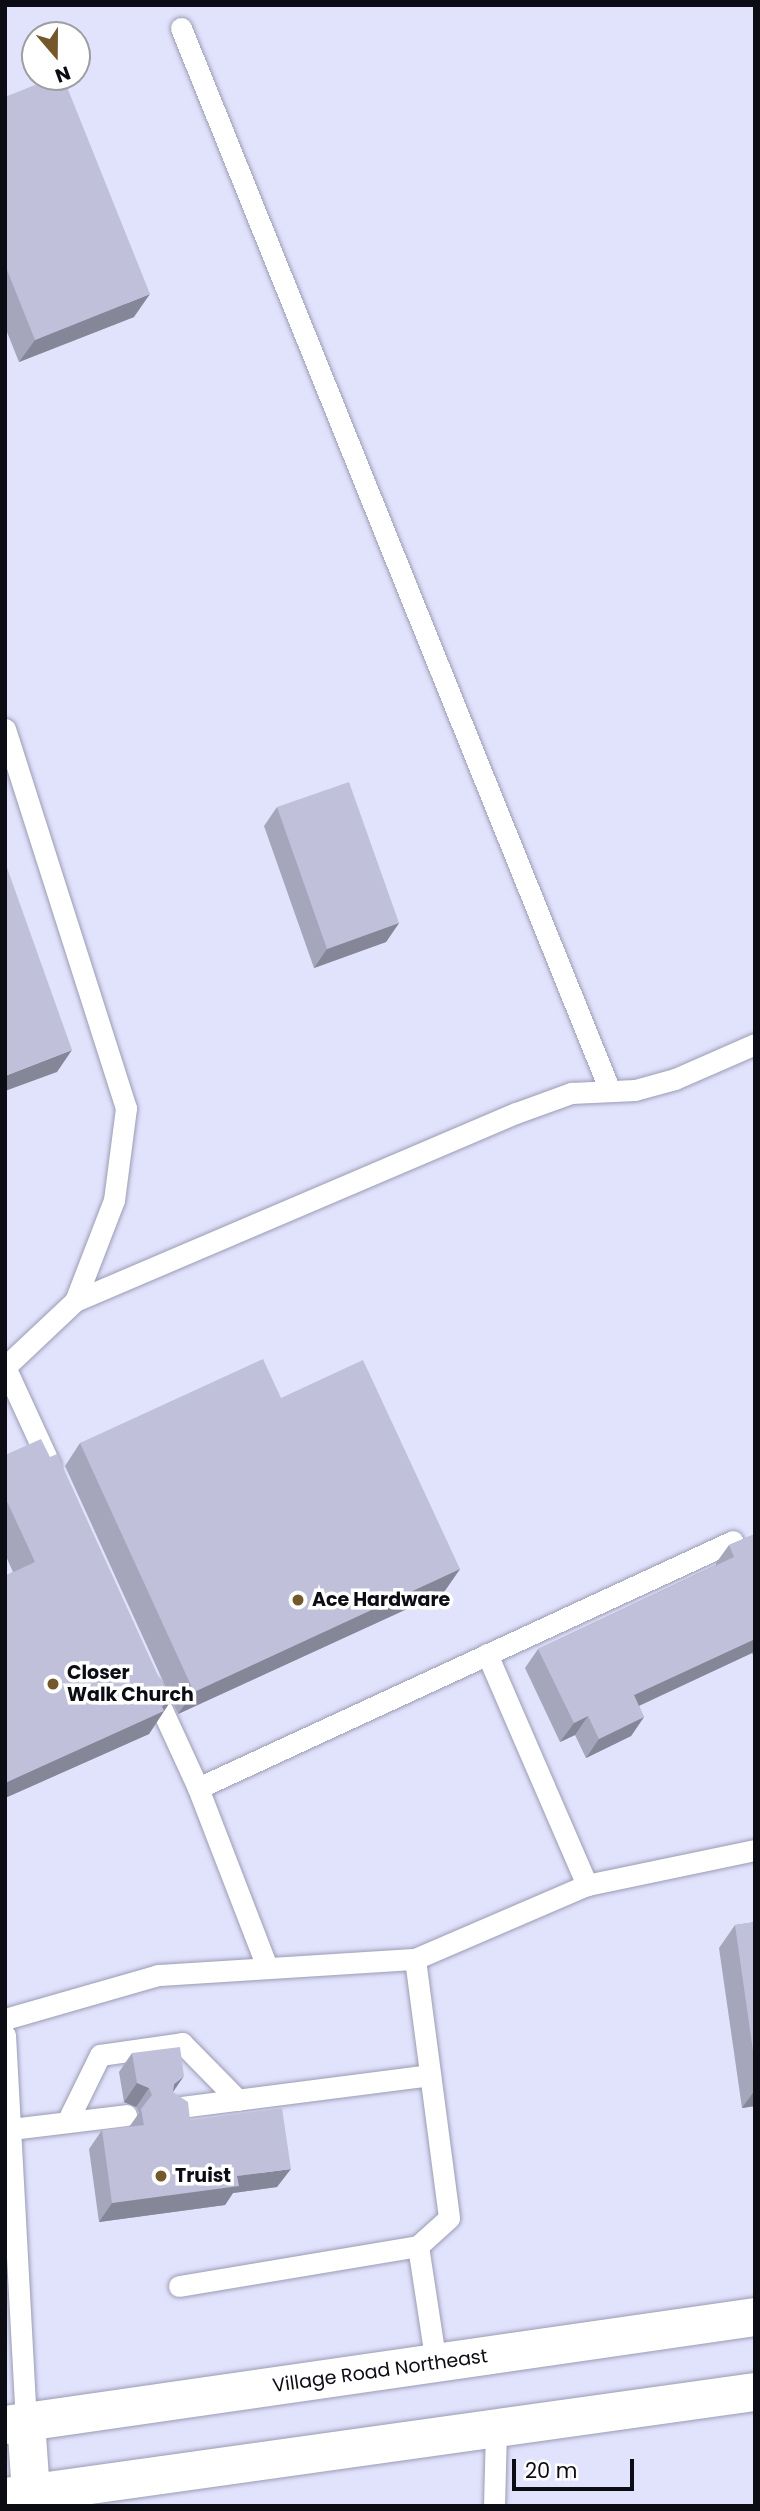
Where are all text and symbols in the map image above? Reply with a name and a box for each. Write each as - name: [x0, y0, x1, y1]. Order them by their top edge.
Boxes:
- north arrow: [21, 21, 91, 91]
- text: N: [51, 59, 74, 89]
- place label: Ace Hardware: [312, 1589, 450, 1611]
- marker: Ace Hardware: [290, 1592, 306, 1608]
- place label: Closer Walk Church: [67, 1662, 194, 1706]
- marker: Closer Walk Church: [45, 1676, 61, 1692]
- place label: Truist: [175, 2165, 231, 2187]
- marker: Truist: [153, 2168, 169, 2184]
- street label: Village Road Northeast: [271, 2345, 489, 2397]
- scale bar: [515, 2444, 638, 2488]
- text: 20 m: [525, 2456, 578, 2485]

